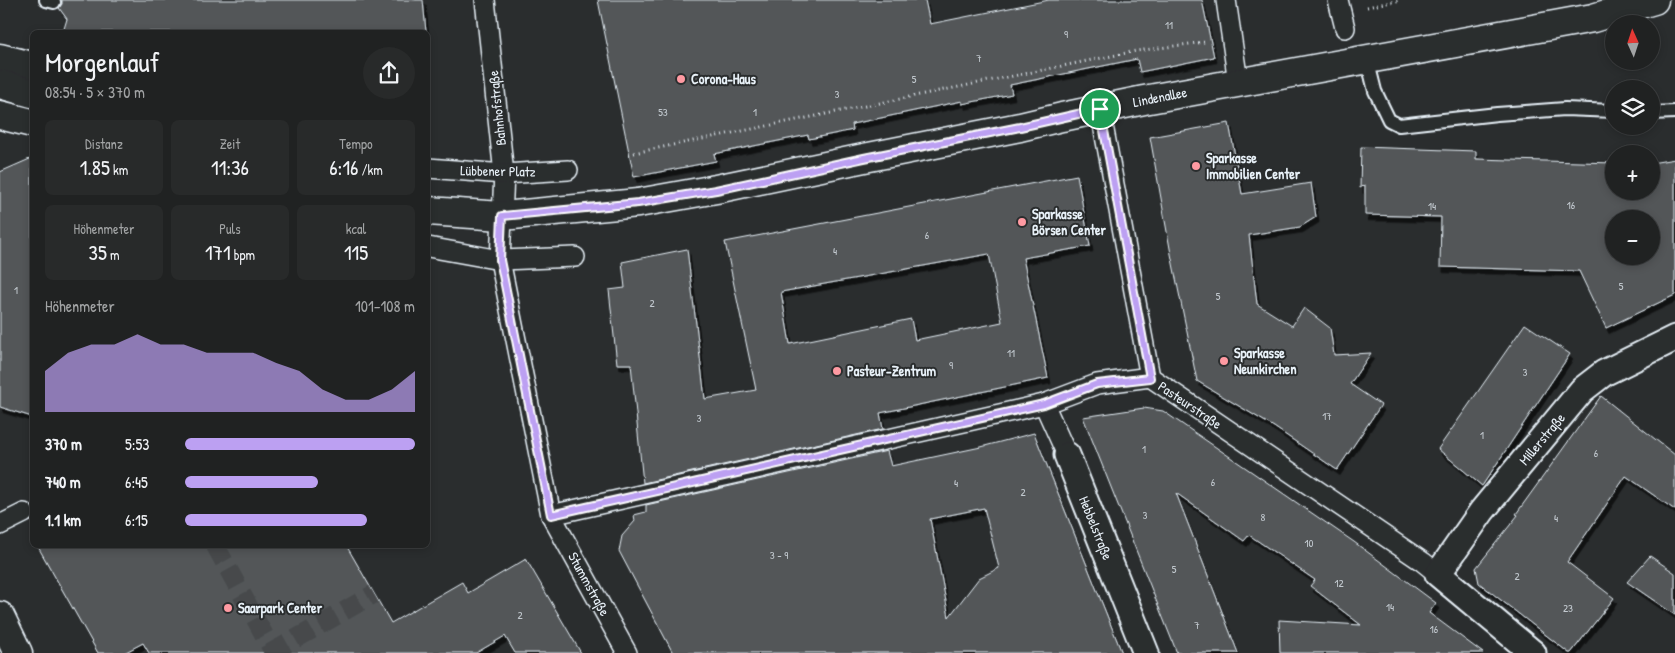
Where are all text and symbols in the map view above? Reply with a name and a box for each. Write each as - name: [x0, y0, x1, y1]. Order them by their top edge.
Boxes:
- north arrow: [1605, 15, 1660, 70]
- map controls: [1605, 15, 1660, 265]
- house number: 11: [1165, 18, 1173, 32]
- house number: 9: [1064, 27, 1068, 41]
- text: Morgenlauf: [45, 43, 160, 81]
- button: share: [363, 47, 415, 99]
- house number: 7: [976, 51, 982, 65]
- street label: Bahnhofstraße: [483, 69, 511, 147]
- place label: Corona-Haus: [691, 69, 756, 88]
- house number: 5: [912, 72, 917, 86]
- marker: Corona-Haus: [675, 73, 687, 85]
- button: layers: [1605, 80, 1660, 135]
- text: 08:54 · 5 × 370 m: [45, 81, 145, 103]
- street label: Lindenallee: [1131, 82, 1189, 111]
- house number: 3: [835, 87, 840, 101]
- pin: [1079, 88, 1121, 130]
- icon: arrive: [1086, 95, 1114, 123]
- house number: 53: [658, 105, 668, 119]
- house number: 1: [753, 105, 757, 119]
- text: Distanz: [85, 134, 123, 153]
- text: Zeit: [220, 134, 240, 153]
- text: Tempo: [339, 134, 373, 153]
- button: +: [1605, 145, 1660, 200]
- place label: Sparkasse Immobilien Center: [1206, 148, 1301, 183]
- text: 1.85: [80, 153, 110, 182]
- text: 11:36: [211, 153, 249, 182]
- text: 6:16: [329, 153, 358, 182]
- text: km: [110, 160, 128, 179]
- text: /km: [358, 160, 383, 179]
- street label: Lübbener Platz: [460, 160, 536, 181]
- marker: Sparkasse Immobilien Center: [1190, 160, 1202, 172]
- house number: 16: [1567, 198, 1576, 212]
- house number: 14: [1428, 199, 1436, 213]
- place label: Sparkasse Börsen Center: [1032, 204, 1107, 239]
- button: −: [1605, 210, 1660, 265]
- marker: Sparkasse Börsen Center: [1016, 216, 1028, 228]
- text: Höhenmeter: [74, 219, 134, 238]
- text: Puls: [219, 219, 241, 238]
- text: kcal: [346, 219, 366, 238]
- house number: 6: [925, 228, 930, 242]
- text: 35: [88, 238, 107, 267]
- text: 171: [205, 238, 231, 267]
- text: 115: [344, 238, 368, 267]
- house number: 4: [833, 244, 837, 258]
- text: m: [107, 245, 120, 264]
- text: bpm: [231, 245, 255, 264]
- house number: 5: [1619, 279, 1624, 293]
- house number: 1: [14, 283, 18, 297]
- house number: 5: [1216, 289, 1221, 303]
- text: Höhenmeter: [45, 295, 115, 317]
- text: 101–108 m: [355, 295, 415, 317]
- house number: 2: [649, 296, 655, 310]
- place label: Sparkasse Neunkirchen: [1234, 343, 1297, 378]
- house number: 11: [1007, 346, 1015, 360]
- marker: Sparkasse Neunkirchen: [1218, 355, 1230, 367]
- house number: 9: [949, 358, 953, 372]
- place label: Pasteur-Zentrum: [847, 361, 936, 380]
- marker: Pasteur-Zentrum: [831, 365, 843, 377]
- house number: 3: [1523, 365, 1528, 379]
- street label: Pasteurstraße: [1154, 376, 1226, 434]
- street label: Millerstraße: [1514, 408, 1570, 469]
- house number: 17: [1322, 409, 1332, 423]
- house number: 3: [697, 411, 702, 425]
- house number: 1: [1480, 428, 1484, 442]
- text: 370 m: [45, 433, 82, 455]
- text: 5:53: [125, 433, 149, 455]
- house number: 1: [1142, 442, 1146, 456]
- house number: 6: [1594, 446, 1599, 460]
- text: 740 m: [45, 471, 81, 493]
- text: 6:45: [125, 471, 148, 493]
- house number: 6: [1211, 475, 1216, 489]
- house number: 4: [954, 476, 958, 490]
- house number: 2: [1020, 485, 1026, 499]
- street label: Hebbelstraße: [1074, 493, 1118, 563]
- house number: 3: [1143, 508, 1148, 522]
- text: 1.1 km: [45, 509, 81, 531]
- text: 6:15: [125, 509, 148, 531]
- house number: 8: [1261, 510, 1266, 524]
- house number: 4: [1554, 511, 1558, 525]
- house number: 10: [1305, 536, 1314, 550]
- house number: 3 - 9: [770, 548, 788, 562]
- street label: Stummstraße: [563, 549, 615, 620]
- house number: 5: [1172, 562, 1177, 576]
- house number: 2: [1514, 569, 1520, 583]
- house number: 12: [1334, 576, 1344, 590]
- place label: Saarpark Center: [238, 598, 323, 619]
- house number: 14: [1386, 600, 1394, 614]
- house number: 23: [1563, 601, 1573, 615]
- marker: Saarpark Center: [222, 602, 234, 614]
- house number: 2: [517, 608, 523, 622]
- house number: 7: [1194, 618, 1200, 632]
- house number: 16: [1430, 622, 1439, 636]

